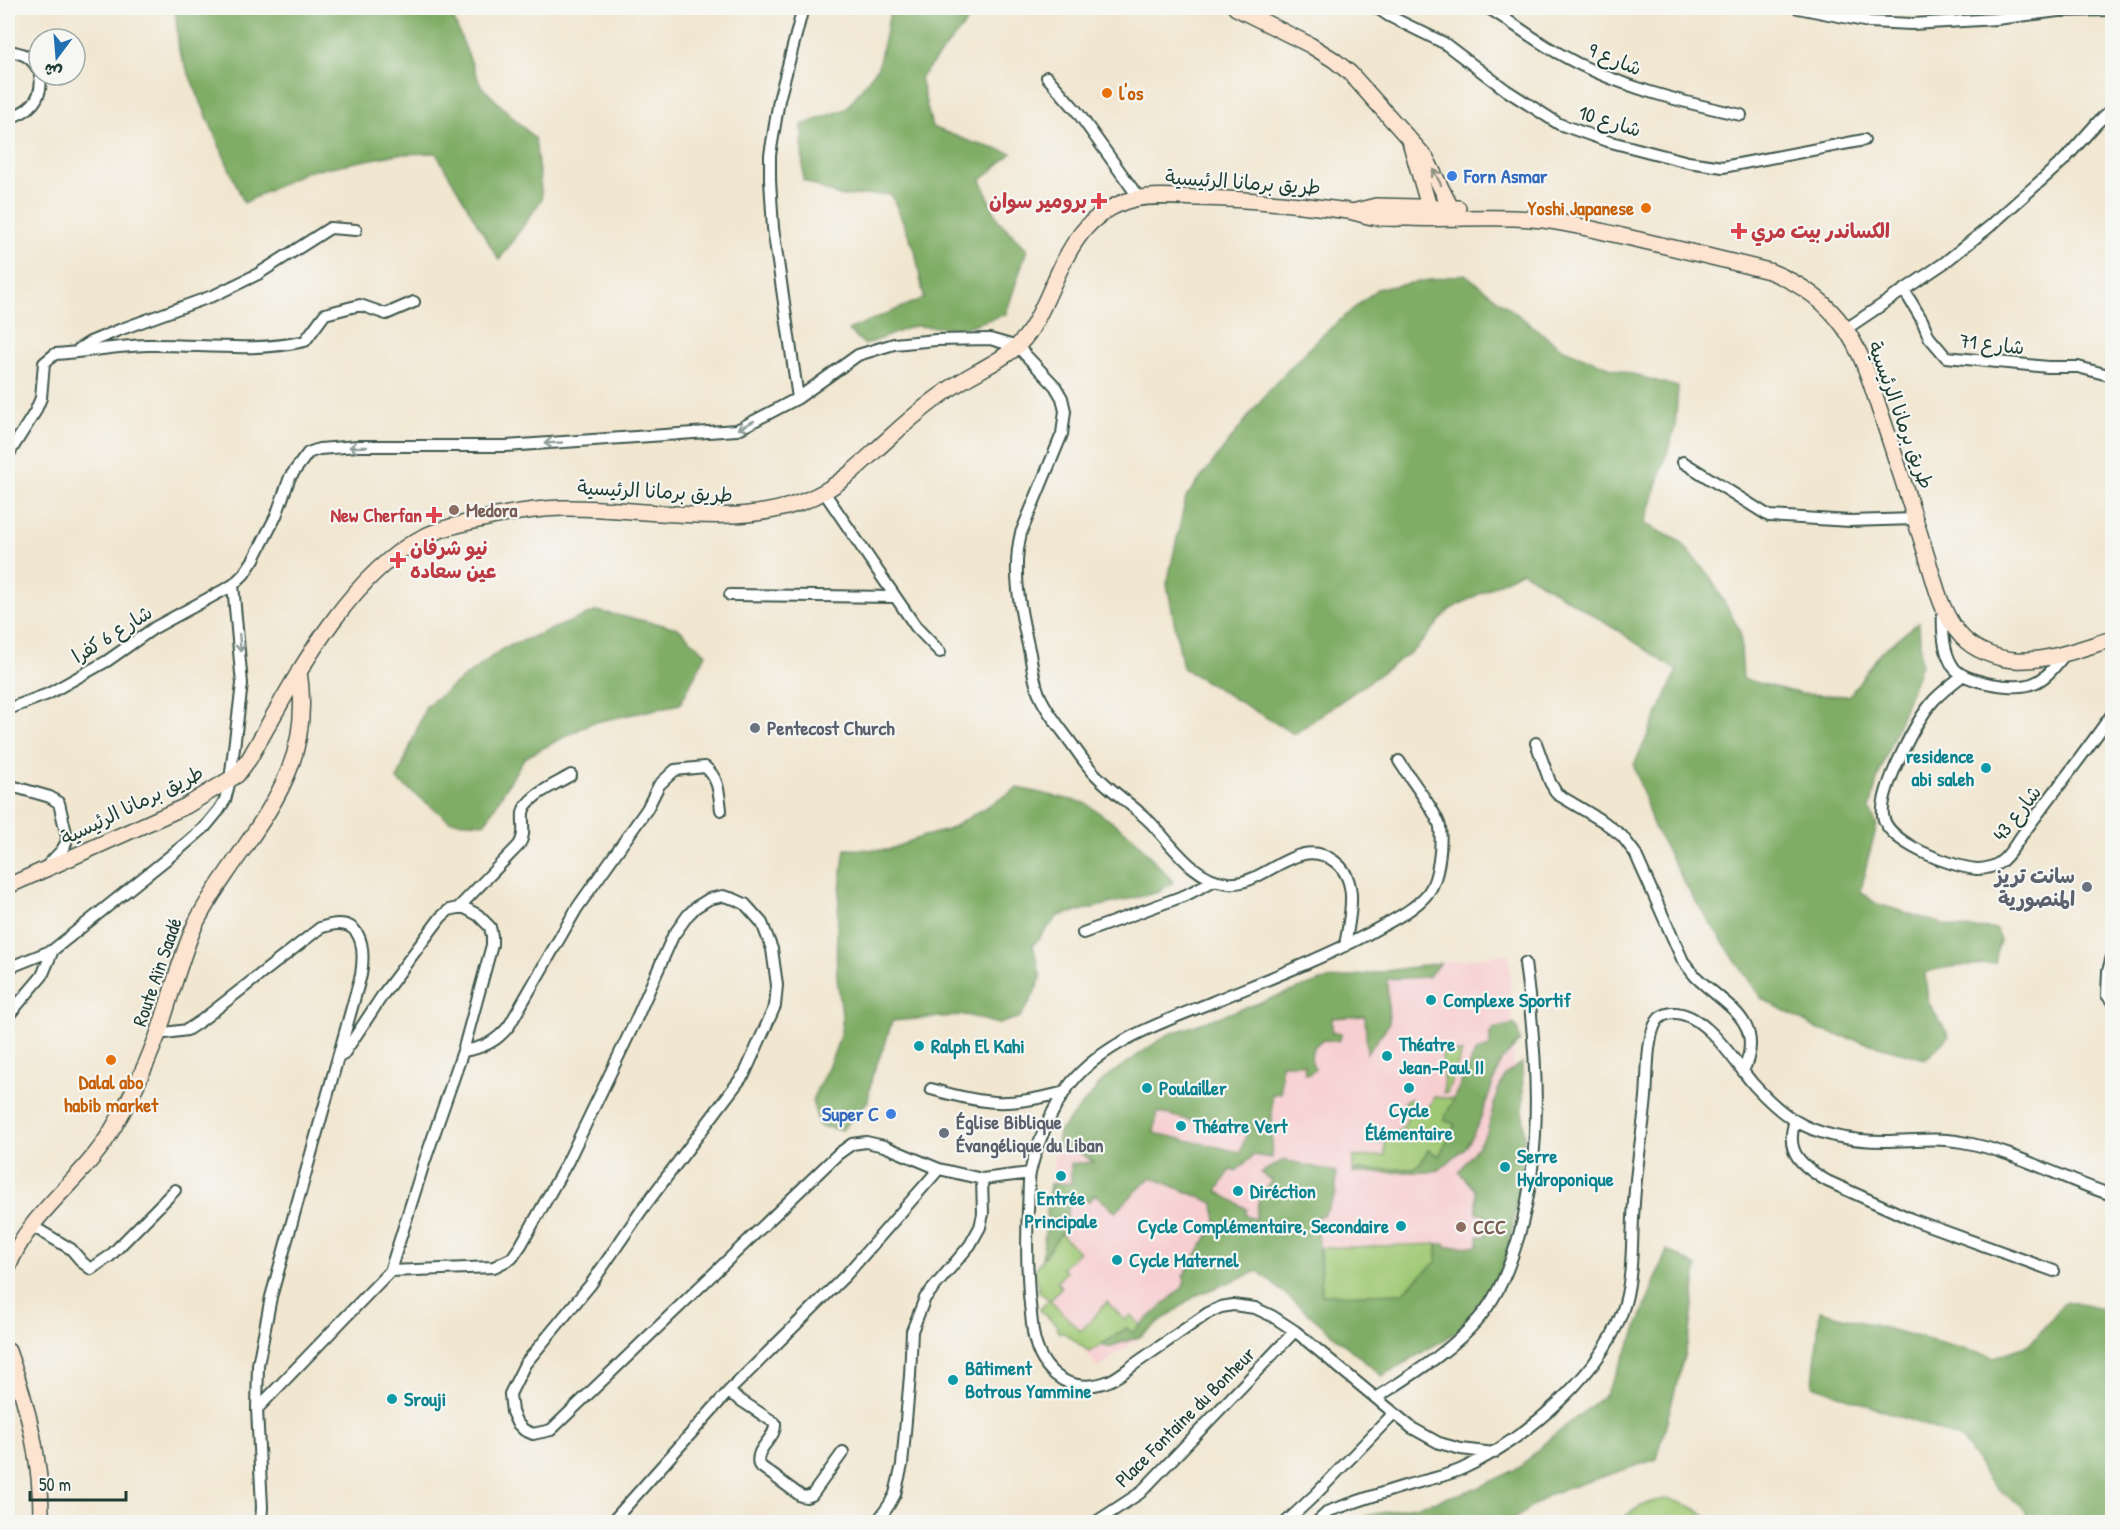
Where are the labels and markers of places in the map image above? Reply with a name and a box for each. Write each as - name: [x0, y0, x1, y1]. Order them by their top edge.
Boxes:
- place label: l'os: [1119, 79, 1144, 106]
- marker: l'os: [1100, 86, 1114, 100]
- place label: Forn Asmar: [1463, 162, 1548, 189]
- marker: Forn Asmar: [1445, 169, 1459, 183]
- place label: برومير سوان: [989, 187, 1087, 214]
- marker: برومير سوان: [1092, 194, 1106, 208]
- place label: Yoshi Japanese: [1528, 194, 1634, 222]
- marker: Yoshi Japanese: [1639, 201, 1653, 215]
- place label: الكساندر بيت مري: [1751, 217, 1890, 247]
- marker: الكساندر بيت مري: [1732, 224, 1746, 238]
- place label: Medora: [466, 496, 517, 523]
- place label: New Cherfan: [330, 501, 422, 528]
- marker: Medora: [447, 503, 461, 517]
- marker: New Cherfan: [427, 508, 441, 522]
- place label: نيو شرفان عين سعاده: [410, 534, 496, 584]
- marker: نيو شرفان عين سعاده: [391, 553, 405, 567]
- place label: Pentecost Church: [767, 714, 895, 741]
- marker: Pentecost Church: [748, 721, 762, 735]
- place label: residence abi saleh: [1906, 742, 1975, 792]
- marker: residence abi saleh: [1979, 761, 1993, 775]
- place label: سانت تريز المنصورية: [1993, 862, 2075, 912]
- marker: سانت تريز المنصورية: [2080, 880, 2094, 894]
- place label: Complexe Sportif: [1443, 986, 1572, 1014]
- marker: Complexe Sportif: [1424, 993, 1438, 1007]
- place label: Théatre Jean-Paul II: [1398, 1030, 1484, 1080]
- place label: Ralph El Kahi: [931, 1032, 1025, 1060]
- marker: Ralph El Kahi: [912, 1039, 926, 1053]
- marker: Théatre Jean-Paul II: [1380, 1049, 1394, 1063]
- marker: Dalal abo habib market: [104, 1053, 118, 1067]
- place label: Dalal abo habib market: [64, 1068, 159, 1118]
- place label: Poulailler: [1159, 1074, 1227, 1101]
- marker: Poulailler: [1140, 1081, 1154, 1095]
- marker: Cycle Élémentaire: [1402, 1081, 1416, 1095]
- place label: Cycle Élémentaire: [1365, 1096, 1453, 1146]
- place label: Super C: [822, 1100, 879, 1128]
- marker: Super C: [884, 1107, 898, 1121]
- place label: Église Biblique Évangélique du Liban: [956, 1108, 1104, 1159]
- place label: Théatre Vert: [1192, 1112, 1289, 1139]
- marker: Théatre Vert: [1174, 1119, 1188, 1133]
- marker: Église Biblique Évangélique du Liban: [937, 1126, 951, 1140]
- place label: Serre Hydroponique: [1517, 1142, 1614, 1193]
- marker: Serre Hydroponique: [1498, 1160, 1512, 1174]
- marker: Entrée Principale: [1054, 1169, 1068, 1183]
- place label: Diréction: [1250, 1177, 1316, 1204]
- place label: Entrée Principale: [1025, 1184, 1097, 1235]
- marker: Diréction: [1231, 1184, 1245, 1198]
- place label: Cycle Complémentaire, Secondaire: [1138, 1212, 1389, 1240]
- place label: CCC: [1473, 1213, 1506, 1240]
- marker: Cycle Complémentaire, Secondaire: [1394, 1219, 1408, 1233]
- marker: CCC: [1454, 1220, 1468, 1234]
- place label: Cycle Maternel: [1129, 1246, 1239, 1274]
- marker: Cycle Maternel: [1110, 1253, 1124, 1267]
- place label: Bâtiment Botrous Yammine: [965, 1354, 1092, 1404]
- marker: Bâtiment Botrous Yammine: [946, 1373, 960, 1387]
- place label: Srouji: [404, 1385, 446, 1412]
- marker: Srouji: [385, 1392, 399, 1406]

